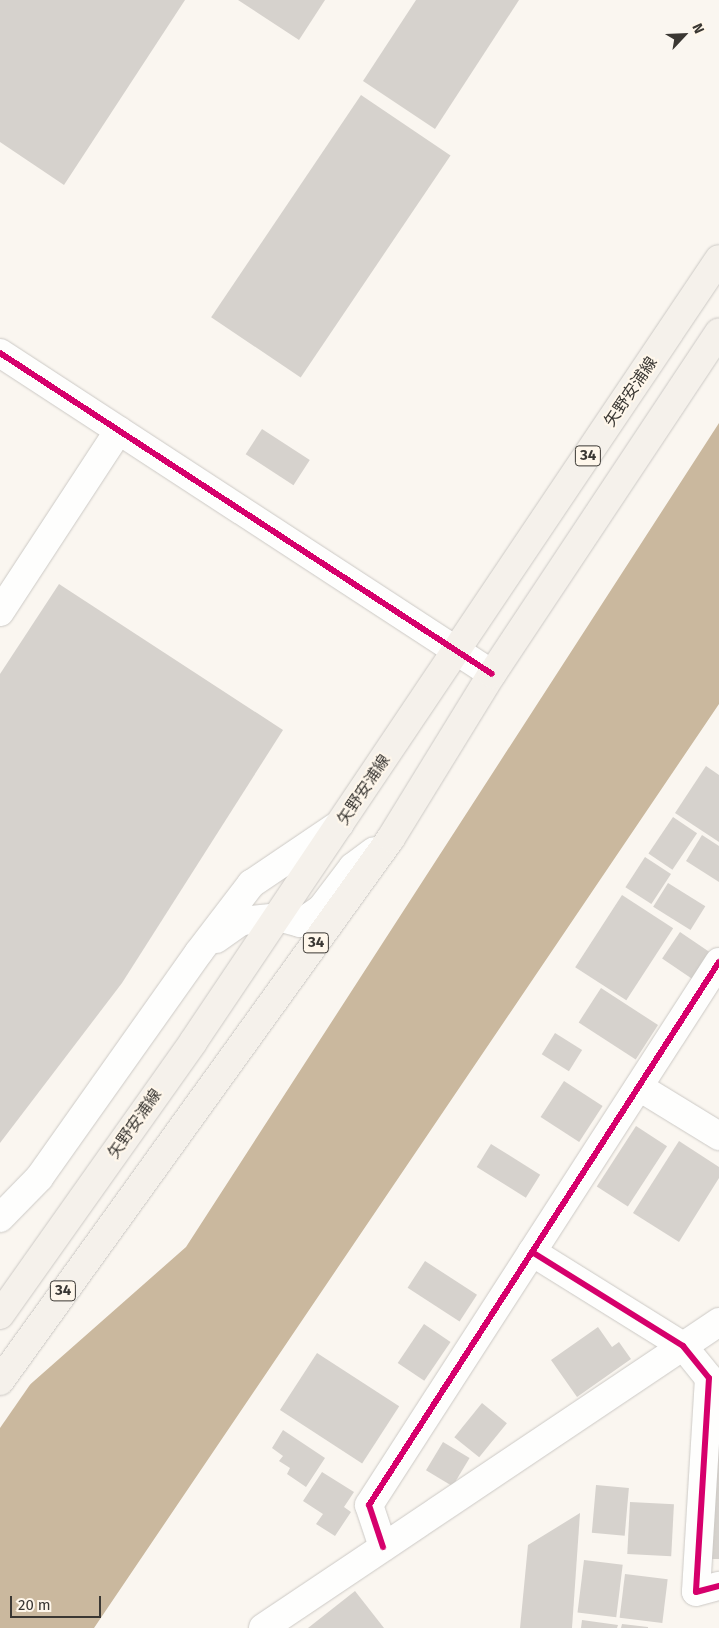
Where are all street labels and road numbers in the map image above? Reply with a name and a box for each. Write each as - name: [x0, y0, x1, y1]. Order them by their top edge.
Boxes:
- street label: 矢野安浦線: [601, 353, 661, 431]
- road number: 34: [574, 444, 602, 468]
- street label: 矢野安浦線: [334, 751, 394, 829]
- road number: 34: [302, 930, 330, 956]
- street label: 矢野安浦線: [104, 1086, 166, 1162]
- road number: 34: [49, 1278, 77, 1304]

